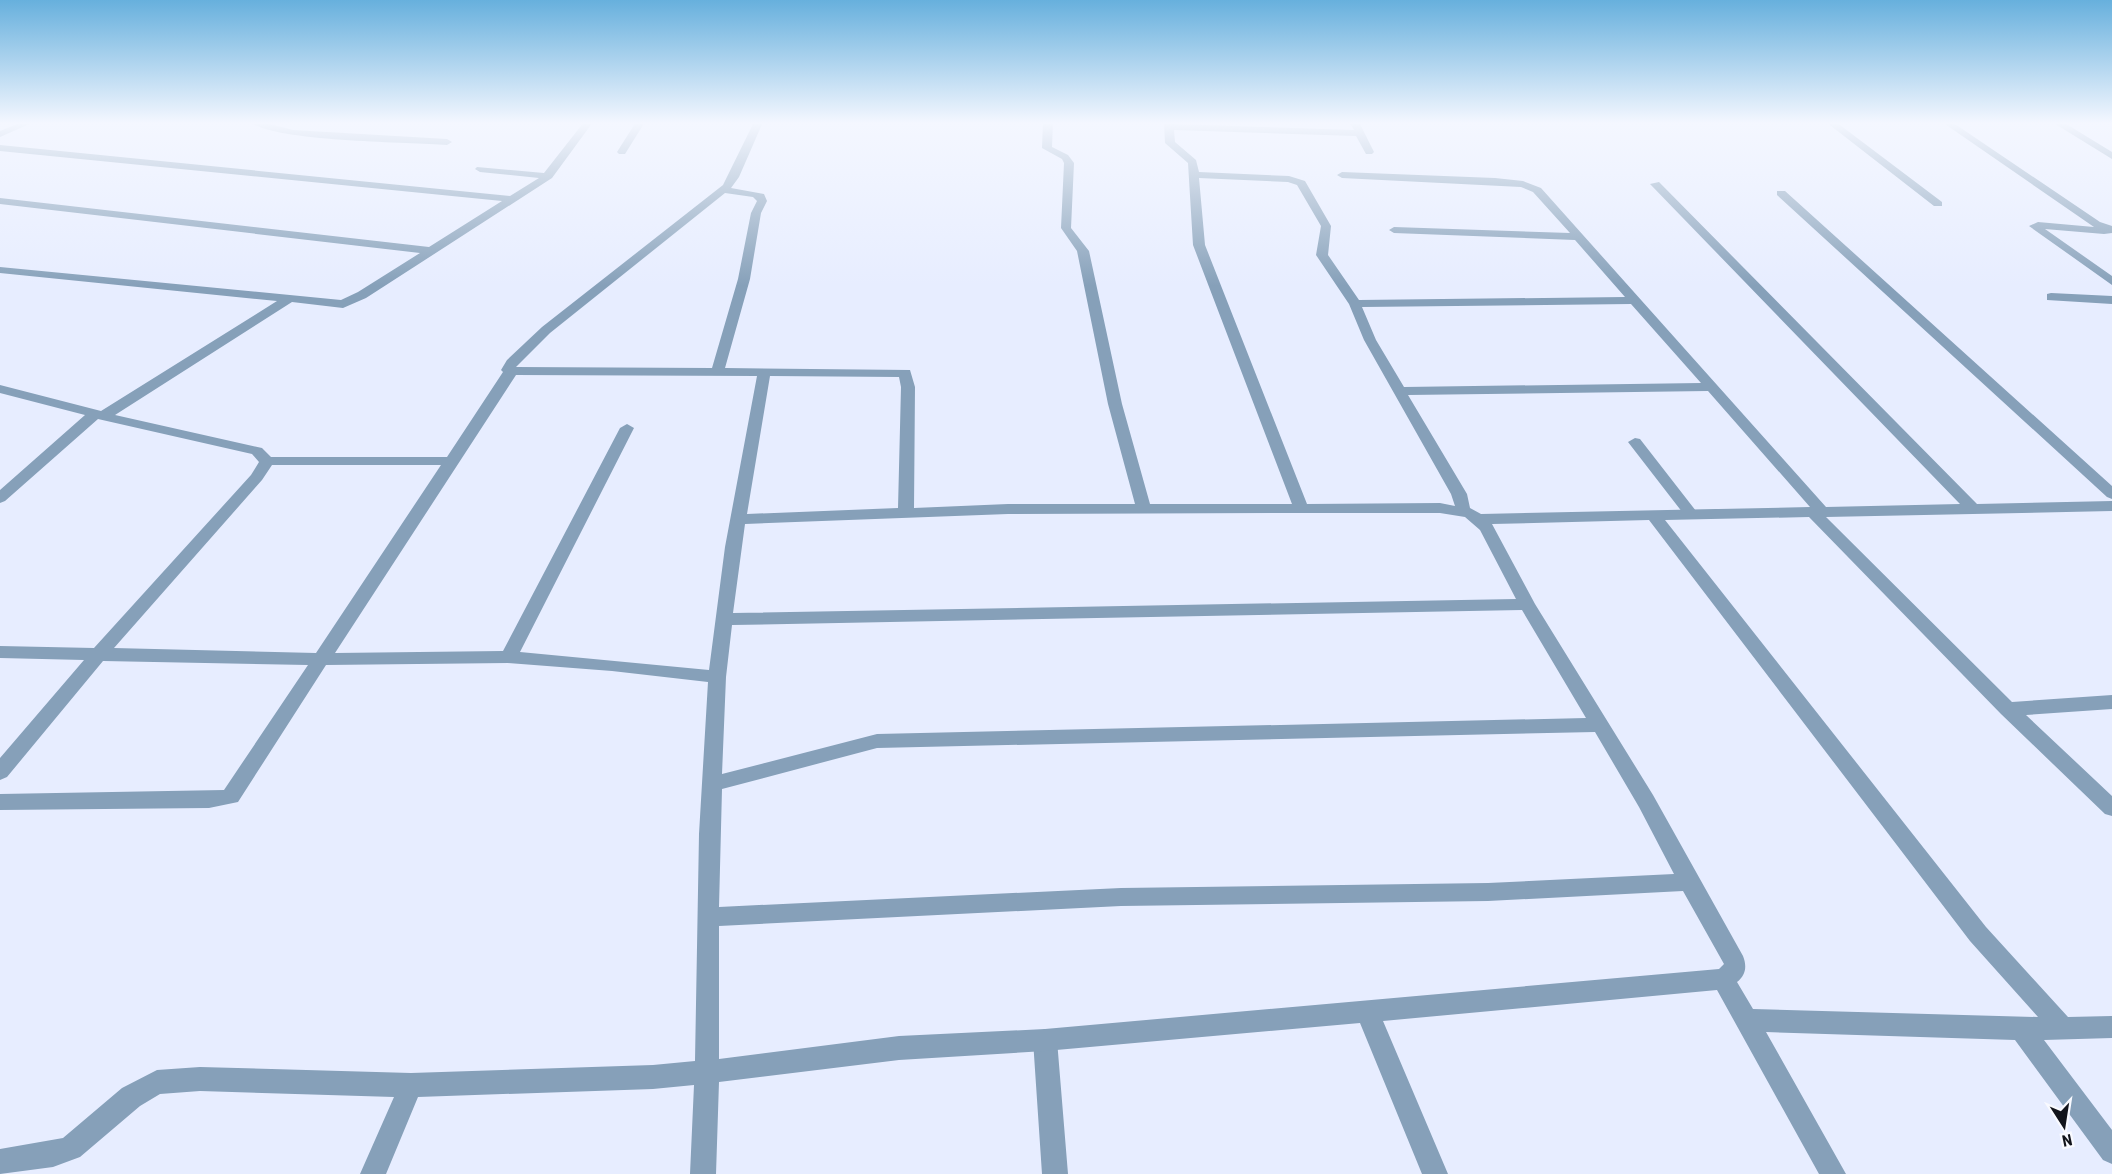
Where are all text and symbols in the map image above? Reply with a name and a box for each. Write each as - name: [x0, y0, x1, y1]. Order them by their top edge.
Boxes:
- north arrow: [2034, 1096, 2094, 1156]
- text: N: [2060, 1130, 2074, 1150]

